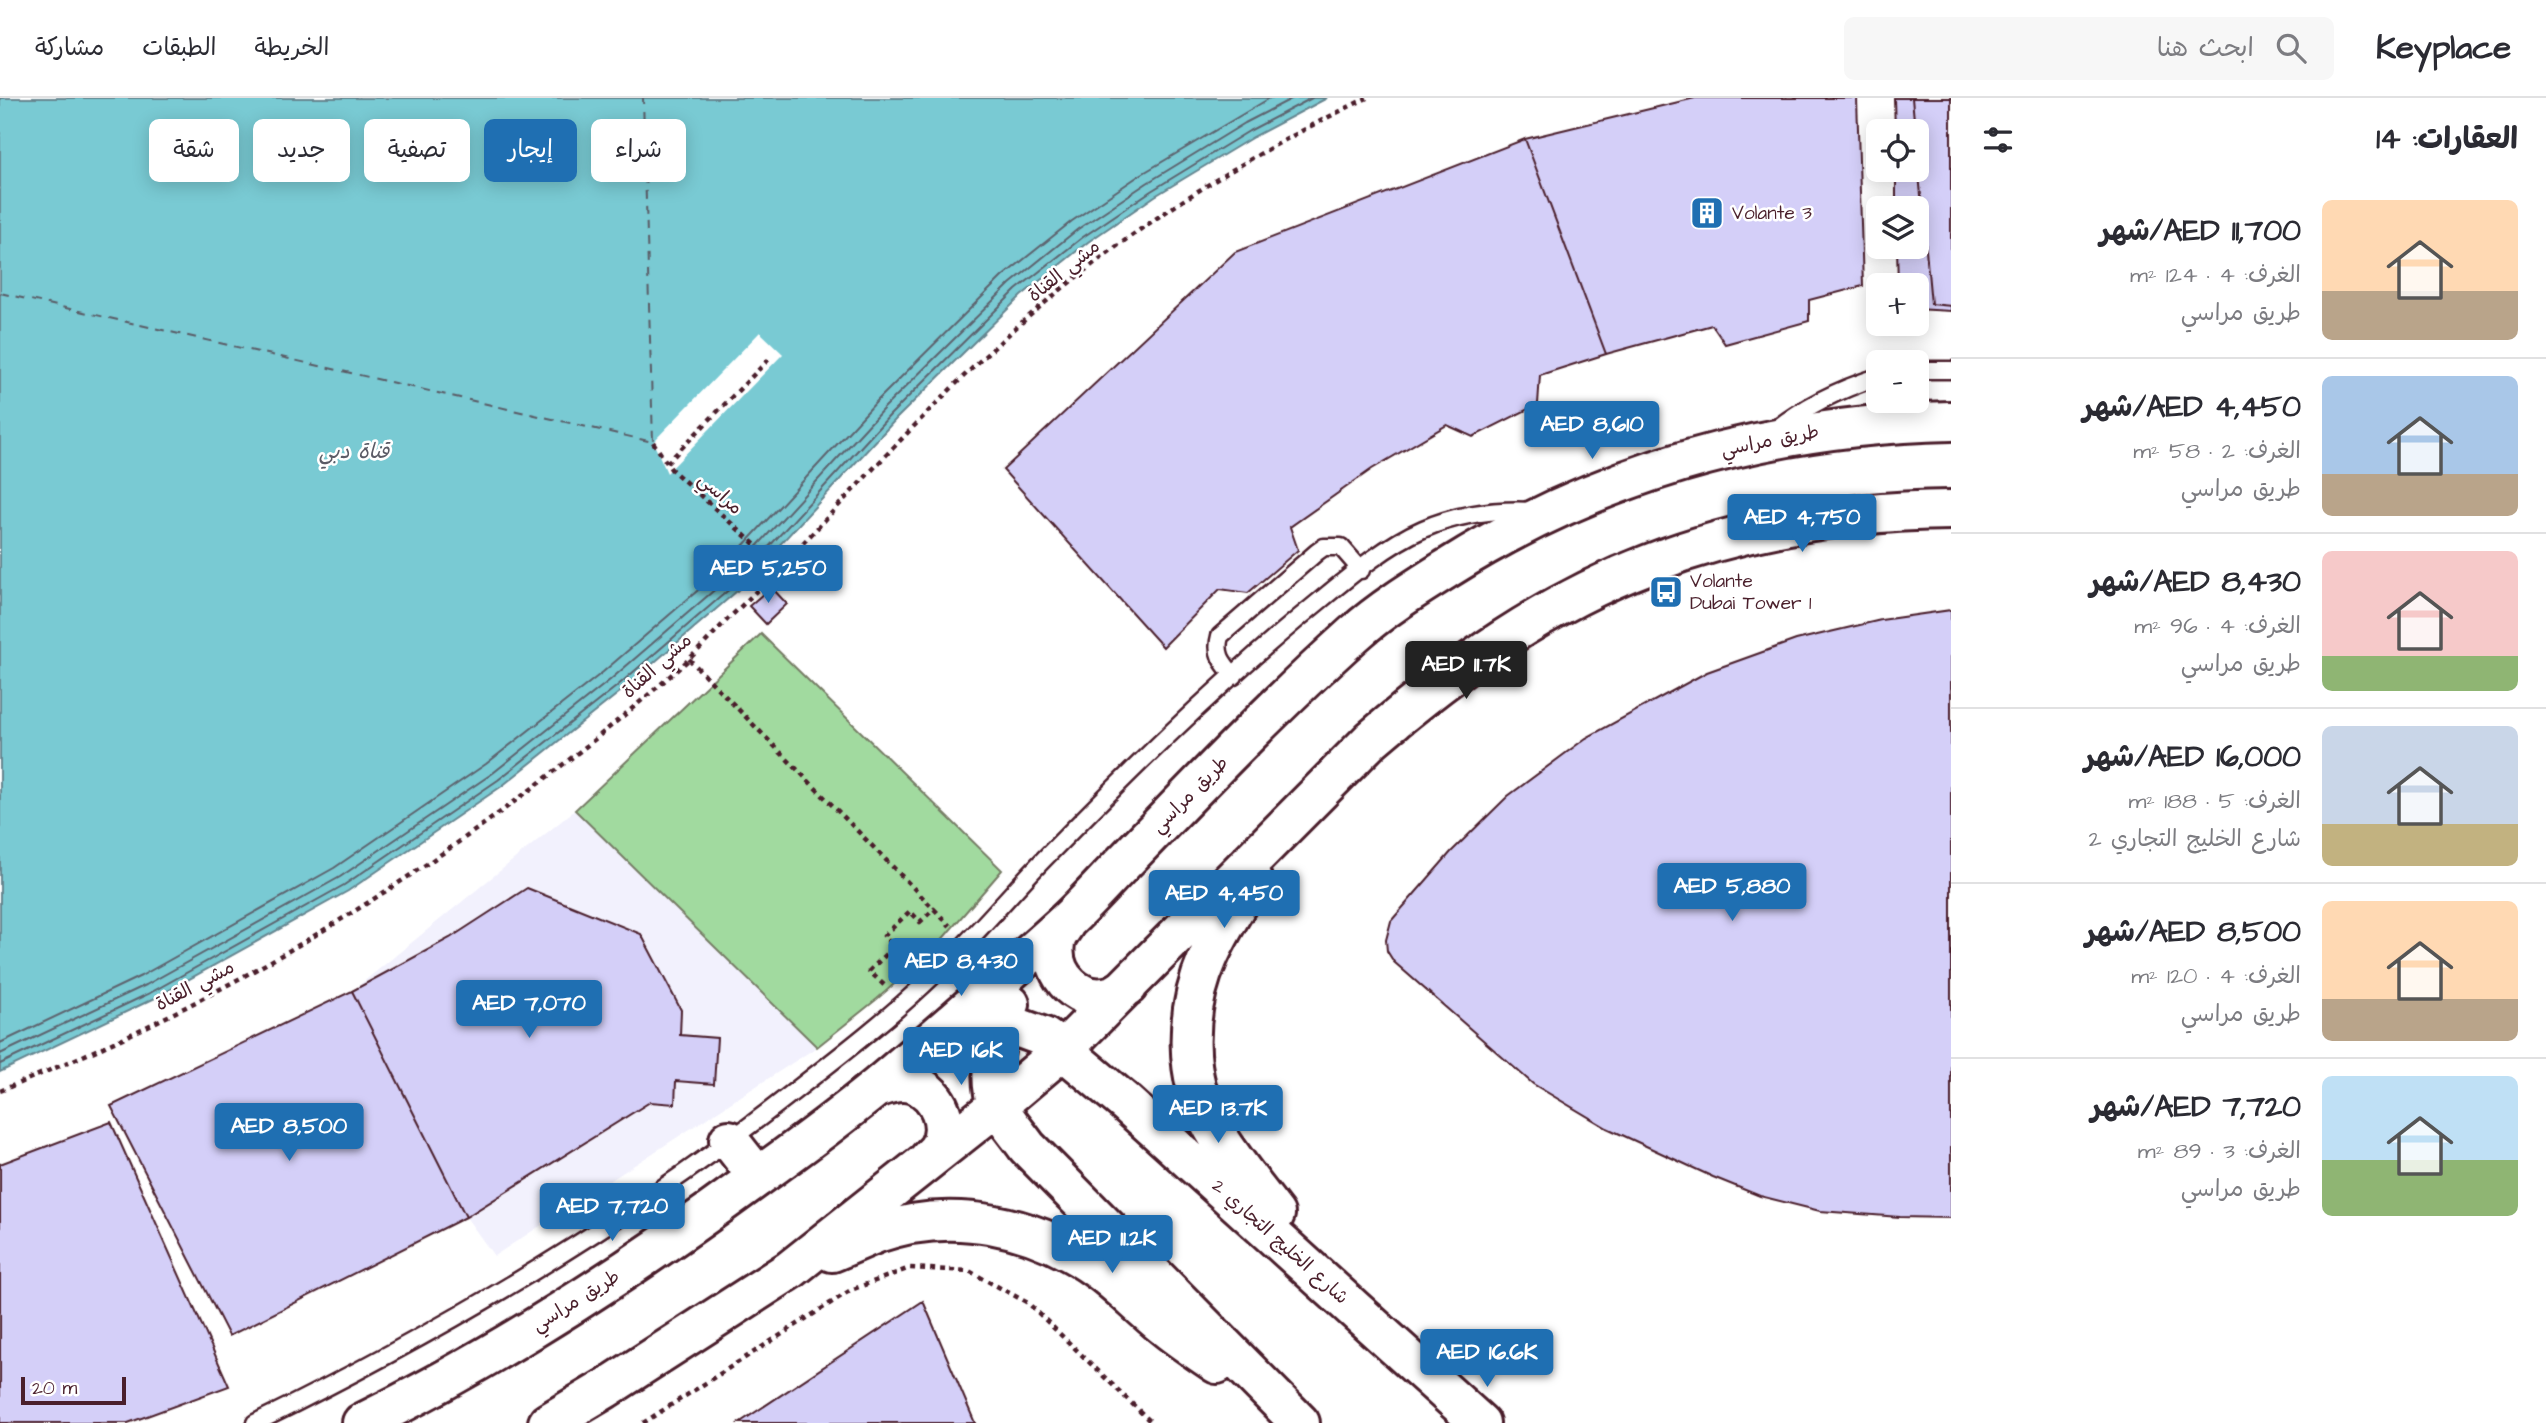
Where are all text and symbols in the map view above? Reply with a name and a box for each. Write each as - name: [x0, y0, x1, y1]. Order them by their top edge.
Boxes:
- search box: [1844, 17, 2334, 80]
- text: Keyplace: [2376, 25, 2511, 71]
- icon: search: [2272, 29, 2310, 67]
- text: ابحث هنا: [2157, 30, 2254, 66]
- text: مشاركة: [35, 31, 104, 65]
- text: الطبقات: [142, 31, 217, 65]
- text: الخريطة: [255, 31, 329, 65]
- text: العقارات: 14: [2376, 118, 2518, 160]
- chip: شقة: [149, 119, 239, 182]
- chip: جديد: [253, 119, 350, 182]
- chip: تصفية: [364, 119, 470, 182]
- chip: إيجار: [484, 119, 577, 182]
- chip: شراء: [591, 119, 686, 182]
- map controls: [1866, 119, 1929, 413]
- button: locate: [1866, 119, 1929, 182]
- icon: filters: [1979, 121, 2017, 159]
- building icon: Volante 3: [1688, 194, 1726, 232]
- button: layers: [1866, 196, 1929, 259]
- place label: Volante 3: [1732, 200, 1812, 227]
- text: AED 11,700/شهر: [2100, 210, 2301, 252]
- icon: home: [2378, 228, 2462, 312]
- street label: مشي القناة: [1022, 233, 1107, 310]
- text: الغرف: 4 · 124 m²: [2130, 259, 2301, 291]
- button: +: [1866, 273, 1929, 336]
- text: طريق مراسي: [2181, 297, 2301, 329]
- button: −: [1866, 350, 1929, 413]
- text: AED 4,450/شهر: [2083, 386, 2301, 428]
- pin: AED 8,610: [1512, 402, 1672, 461]
- icon: home: [2378, 404, 2462, 488]
- text: AED 8,610: [1540, 408, 1644, 440]
- street label: طريق مراسي: [1719, 418, 1822, 466]
- text: الغرف: 2 · 58 m²: [2133, 435, 2301, 467]
- water label: قناة دبي: [319, 437, 392, 469]
- street label: مراسي: [690, 467, 748, 523]
- text: طريق مراسي: [2181, 473, 2301, 505]
- pin: AED 4,750: [1722, 494, 1882, 554]
- text: AED 4,750: [1743, 501, 1861, 533]
- pin: AED 5,250: [688, 546, 848, 605]
- text: AED 5,250: [710, 552, 826, 584]
- text: AED 8,430/شهر: [2090, 561, 2301, 603]
- place label: Volante Dubai Tower 1: [1690, 568, 1812, 617]
- bus stop icon: Volante Dubai Tower 1: [1647, 573, 1685, 611]
- icon: home: [2378, 579, 2462, 663]
- text: الغرف: 4 · 96 m²: [2134, 610, 2301, 642]
- street label: مشي القناة: [616, 627, 699, 706]
- pin: AED 11.7K: [1386, 642, 1546, 701]
- text: AED 11.7K: [1421, 648, 1511, 680]
- text: طريق مراسي: [2181, 648, 2301, 680]
- text: AED 16,000/شهر: [2084, 736, 2301, 778]
- street label: طريق مراسي: [1145, 750, 1236, 841]
- icon: home: [2378, 754, 2462, 838]
- text: الغرف: 5 · 188 m²: [2128, 785, 2301, 817]
- text: شارع الخليج التجاري 2: [2088, 823, 2301, 855]
- pin: AED 5,880: [1652, 864, 1812, 923]
- pin: AED 4,450: [1144, 870, 1304, 930]
- text: AED 5,880: [1673, 870, 1791, 902]
- text: AED 4,450: [1165, 877, 1283, 909]
- text: AED 8,500/شهر: [2085, 911, 2301, 953]
- icon: home: [2378, 929, 2462, 1013]
- pin: AED 8,430: [881, 939, 1041, 998]
- text: AED 8,430: [904, 945, 1018, 977]
- street label: مشي القناة: [151, 954, 240, 1020]
- text: الغرف: 4 · 120 m²: [2131, 960, 2301, 992]
- pin: AED 7,070: [449, 981, 609, 1040]
- text: AED 7,070: [472, 987, 586, 1019]
- text: طريق مراسي: [2181, 998, 2301, 1030]
- pin: AED 16K: [896, 1028, 1026, 1087]
- text: AED 16K: [919, 1034, 1003, 1066]
- pin: AED 13.7K: [1138, 1086, 1298, 1145]
- text: AED 7,720/شهر: [2091, 1086, 2301, 1128]
- text: AED 13.7K: [1169, 1092, 1267, 1124]
- pin: AED 8,500: [209, 1104, 369, 1163]
- icon: home: [2378, 1104, 2462, 1188]
- text: AED 8,500: [231, 1110, 347, 1142]
- text: الغرف: 3 · 89 m²: [2138, 1135, 2301, 1167]
- street label: شارع الخليج التجاري 2: [1206, 1173, 1354, 1311]
- text: طريق مراسي: [2181, 1173, 2301, 1205]
- pin: AED 7,720: [532, 1184, 692, 1243]
- text: AED 7,720: [556, 1190, 668, 1222]
- pin: AED 11.2K: [1032, 1216, 1192, 1275]
- text: AED 11.2K: [1068, 1222, 1156, 1254]
- street label: طريق مراسي: [527, 1263, 626, 1340]
- pin: AED 16.6K: [1407, 1330, 1567, 1389]
- text: AED 16.6K: [1436, 1336, 1538, 1368]
- scale bar: [21, 1374, 126, 1406]
- text: 20 m: [32, 1375, 77, 1402]

